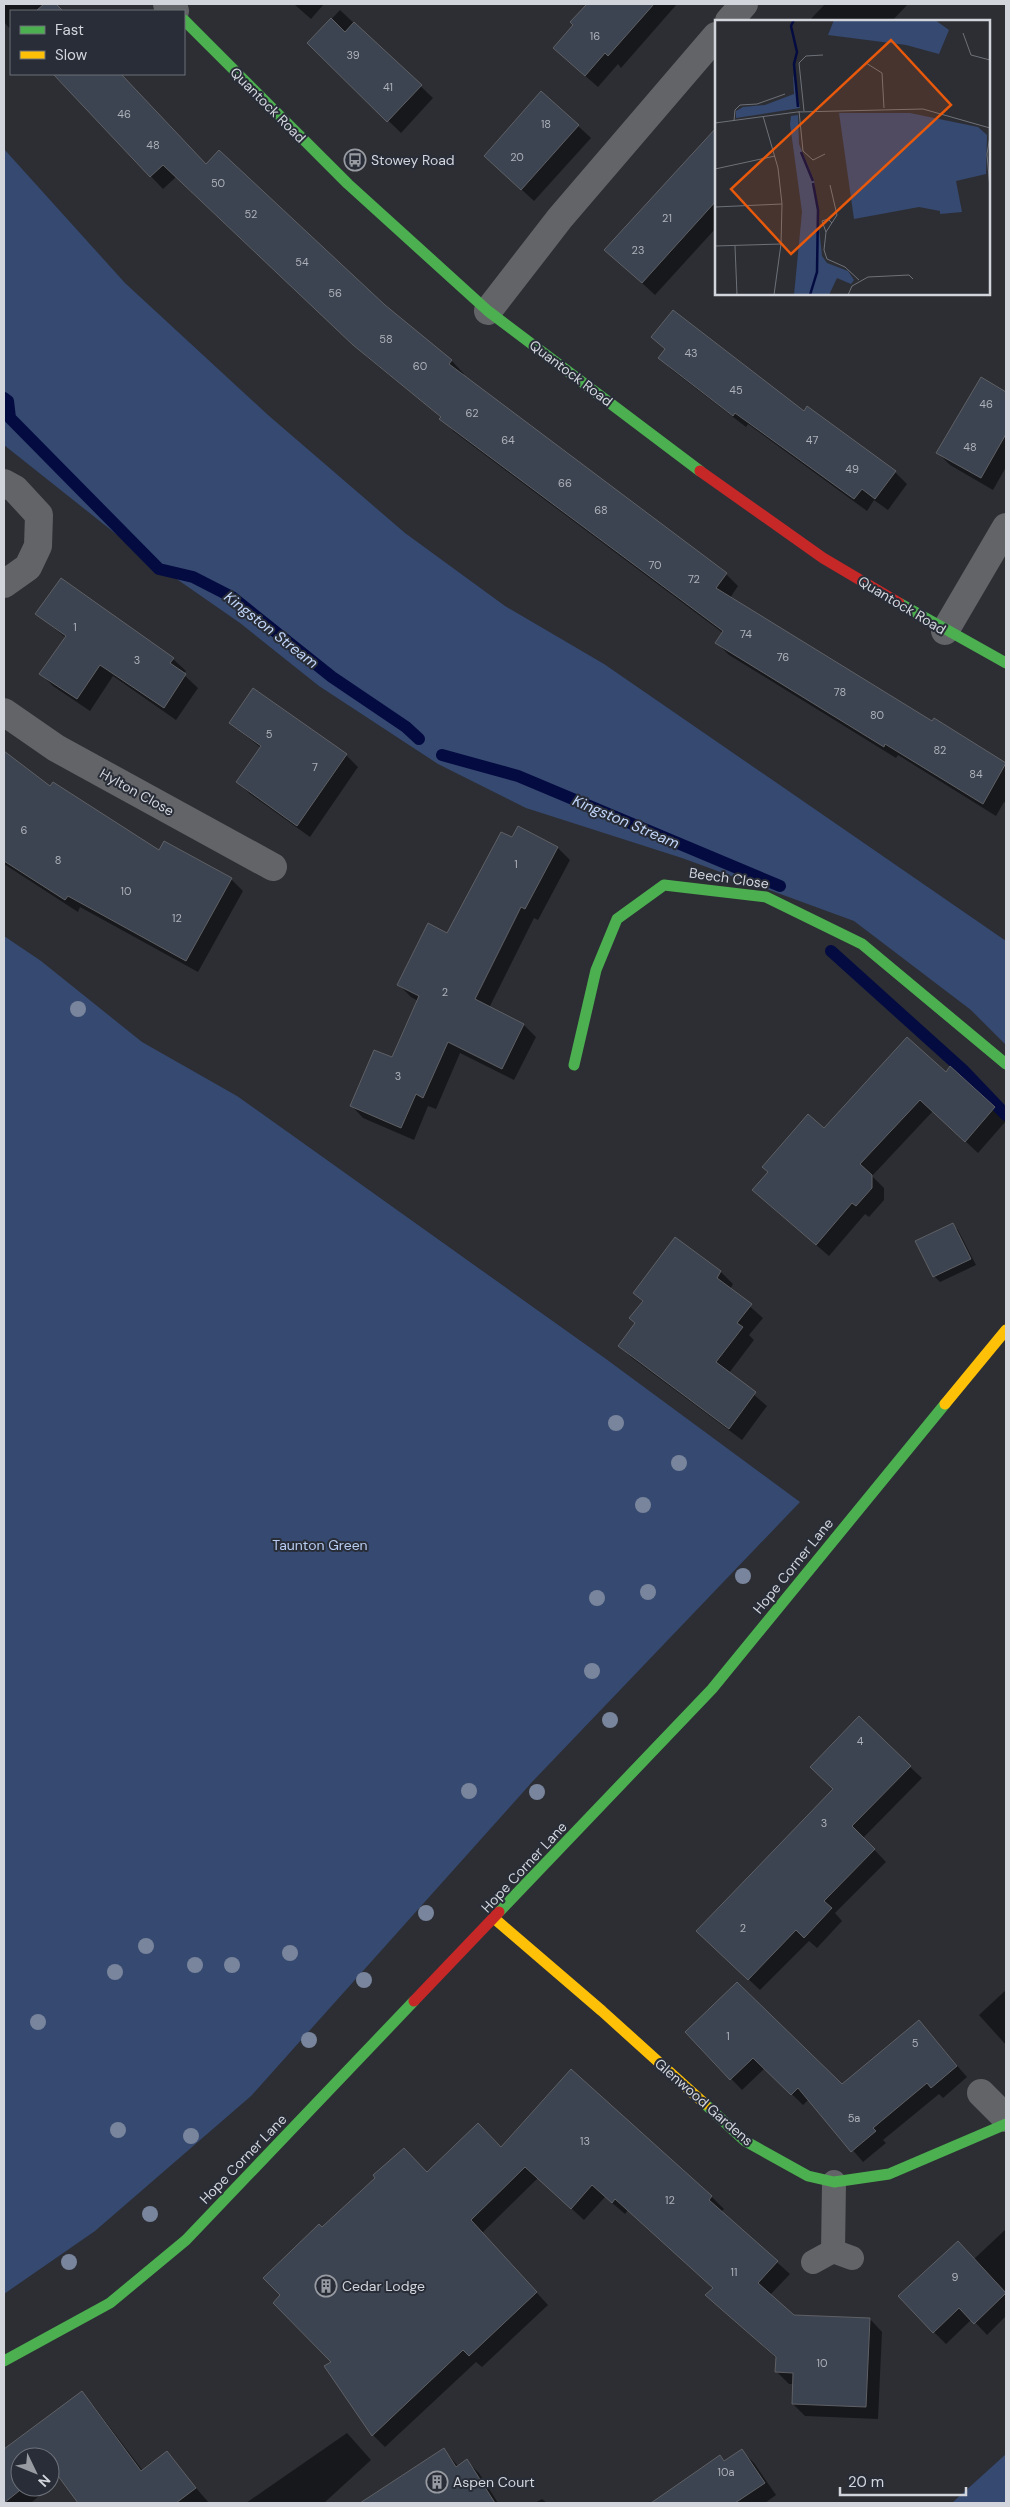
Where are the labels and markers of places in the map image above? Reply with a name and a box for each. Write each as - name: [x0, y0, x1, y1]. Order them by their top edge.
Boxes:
- bus stop icon: Stowey Road: [343, 148, 367, 172]
- place label: Stowey Road: [371, 151, 455, 169]
- building icon: Cedar Lodge: [314, 2274, 338, 2298]
- place label: Cedar Lodge: [342, 2277, 425, 2295]
- building icon: Aspen Court: [425, 2470, 449, 2494]
- place label: Aspen Court: [453, 2473, 535, 2491]

